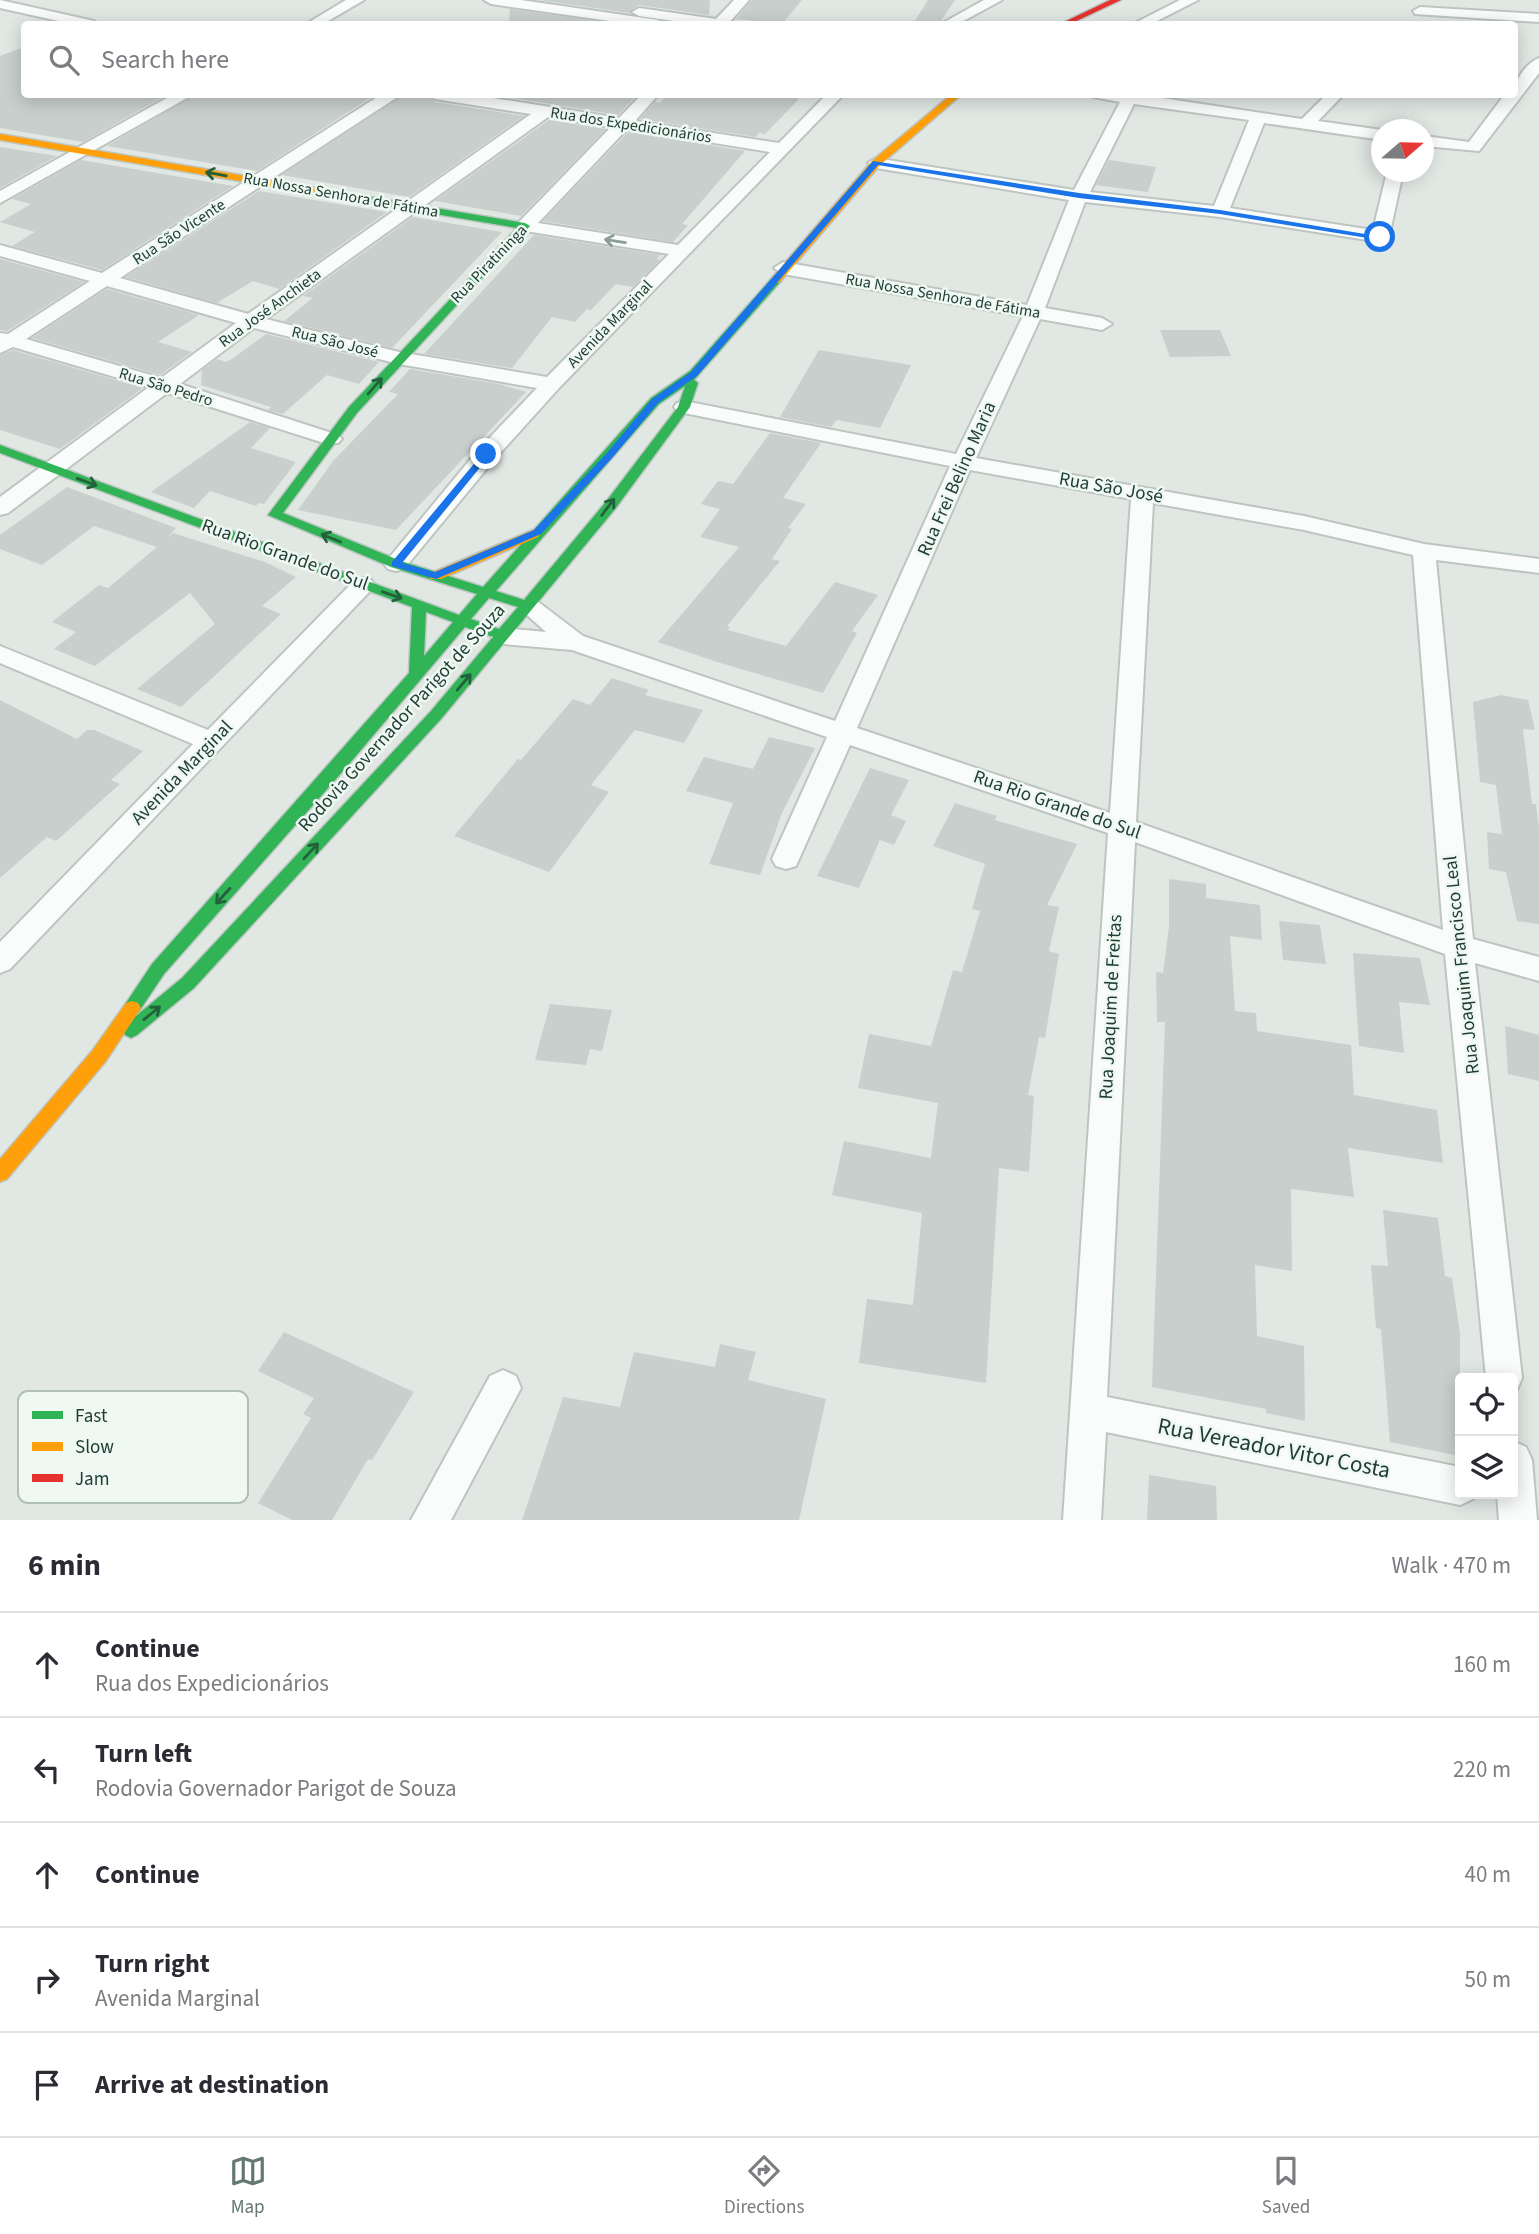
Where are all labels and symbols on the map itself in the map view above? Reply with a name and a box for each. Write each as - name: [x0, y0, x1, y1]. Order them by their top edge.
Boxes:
- street label: Rua dos Expedicionários: [549, 101, 713, 149]
- north arrow: [1371, 119, 1434, 182]
- one-way arrow: [205, 166, 228, 180]
- street label: Rua Nossa Senhora de Fátima: [242, 167, 440, 223]
- street label: Rua São Vicente: [128, 194, 230, 270]
- street label: Rua Piratininga: [446, 220, 532, 308]
- route start: [1364, 221, 1395, 252]
- one-way arrow: [604, 234, 627, 247]
- street label: Rua José Anchieta: [214, 263, 326, 353]
- street label: Rua Nossa Senhora de Fátima: [844, 268, 1042, 324]
- street label: Avenida Marginal: [562, 275, 658, 373]
- street label: Rua São José: [289, 321, 381, 363]
- street label: Rua São Pedro: [116, 362, 216, 412]
- one-way arrow: [367, 377, 383, 395]
- street label: Rua Frei Belino Maria: [911, 397, 1003, 561]
- route end: [470, 438, 501, 469]
- street label: Rua São José: [1057, 466, 1165, 510]
- one-way arrow: [75, 476, 97, 489]
- one-way arrow: [601, 498, 616, 517]
- street label: Rua Rio Grande do Sul: [198, 512, 372, 598]
- one-way arrow: [321, 530, 343, 543]
- one-way arrow: [381, 589, 403, 602]
- street label: Rodovia Governador Parigot de Souza: [292, 598, 512, 838]
- one-way arrow: [456, 674, 472, 692]
- street label: Avenida Marginal: [125, 715, 239, 831]
- street label: Rua Rio Grande do Sul: [970, 764, 1145, 846]
- one-way arrow: [303, 843, 320, 860]
- street label: Rua Joaquim Francisco Leal: [1437, 854, 1487, 1076]
- one-way arrow: [215, 887, 231, 905]
- street label: Rua Joaquim de Freitas: [1093, 914, 1129, 1100]
- one-way arrow: [142, 1005, 160, 1021]
- legend: [18, 1391, 248, 1503]
- text: Fast: [75, 1403, 108, 1430]
- street label: Rua Vereador Vitor Costa: [1155, 1409, 1393, 1487]
- text: Slow: [75, 1434, 114, 1461]
- text: Jam: [75, 1466, 109, 1493]

